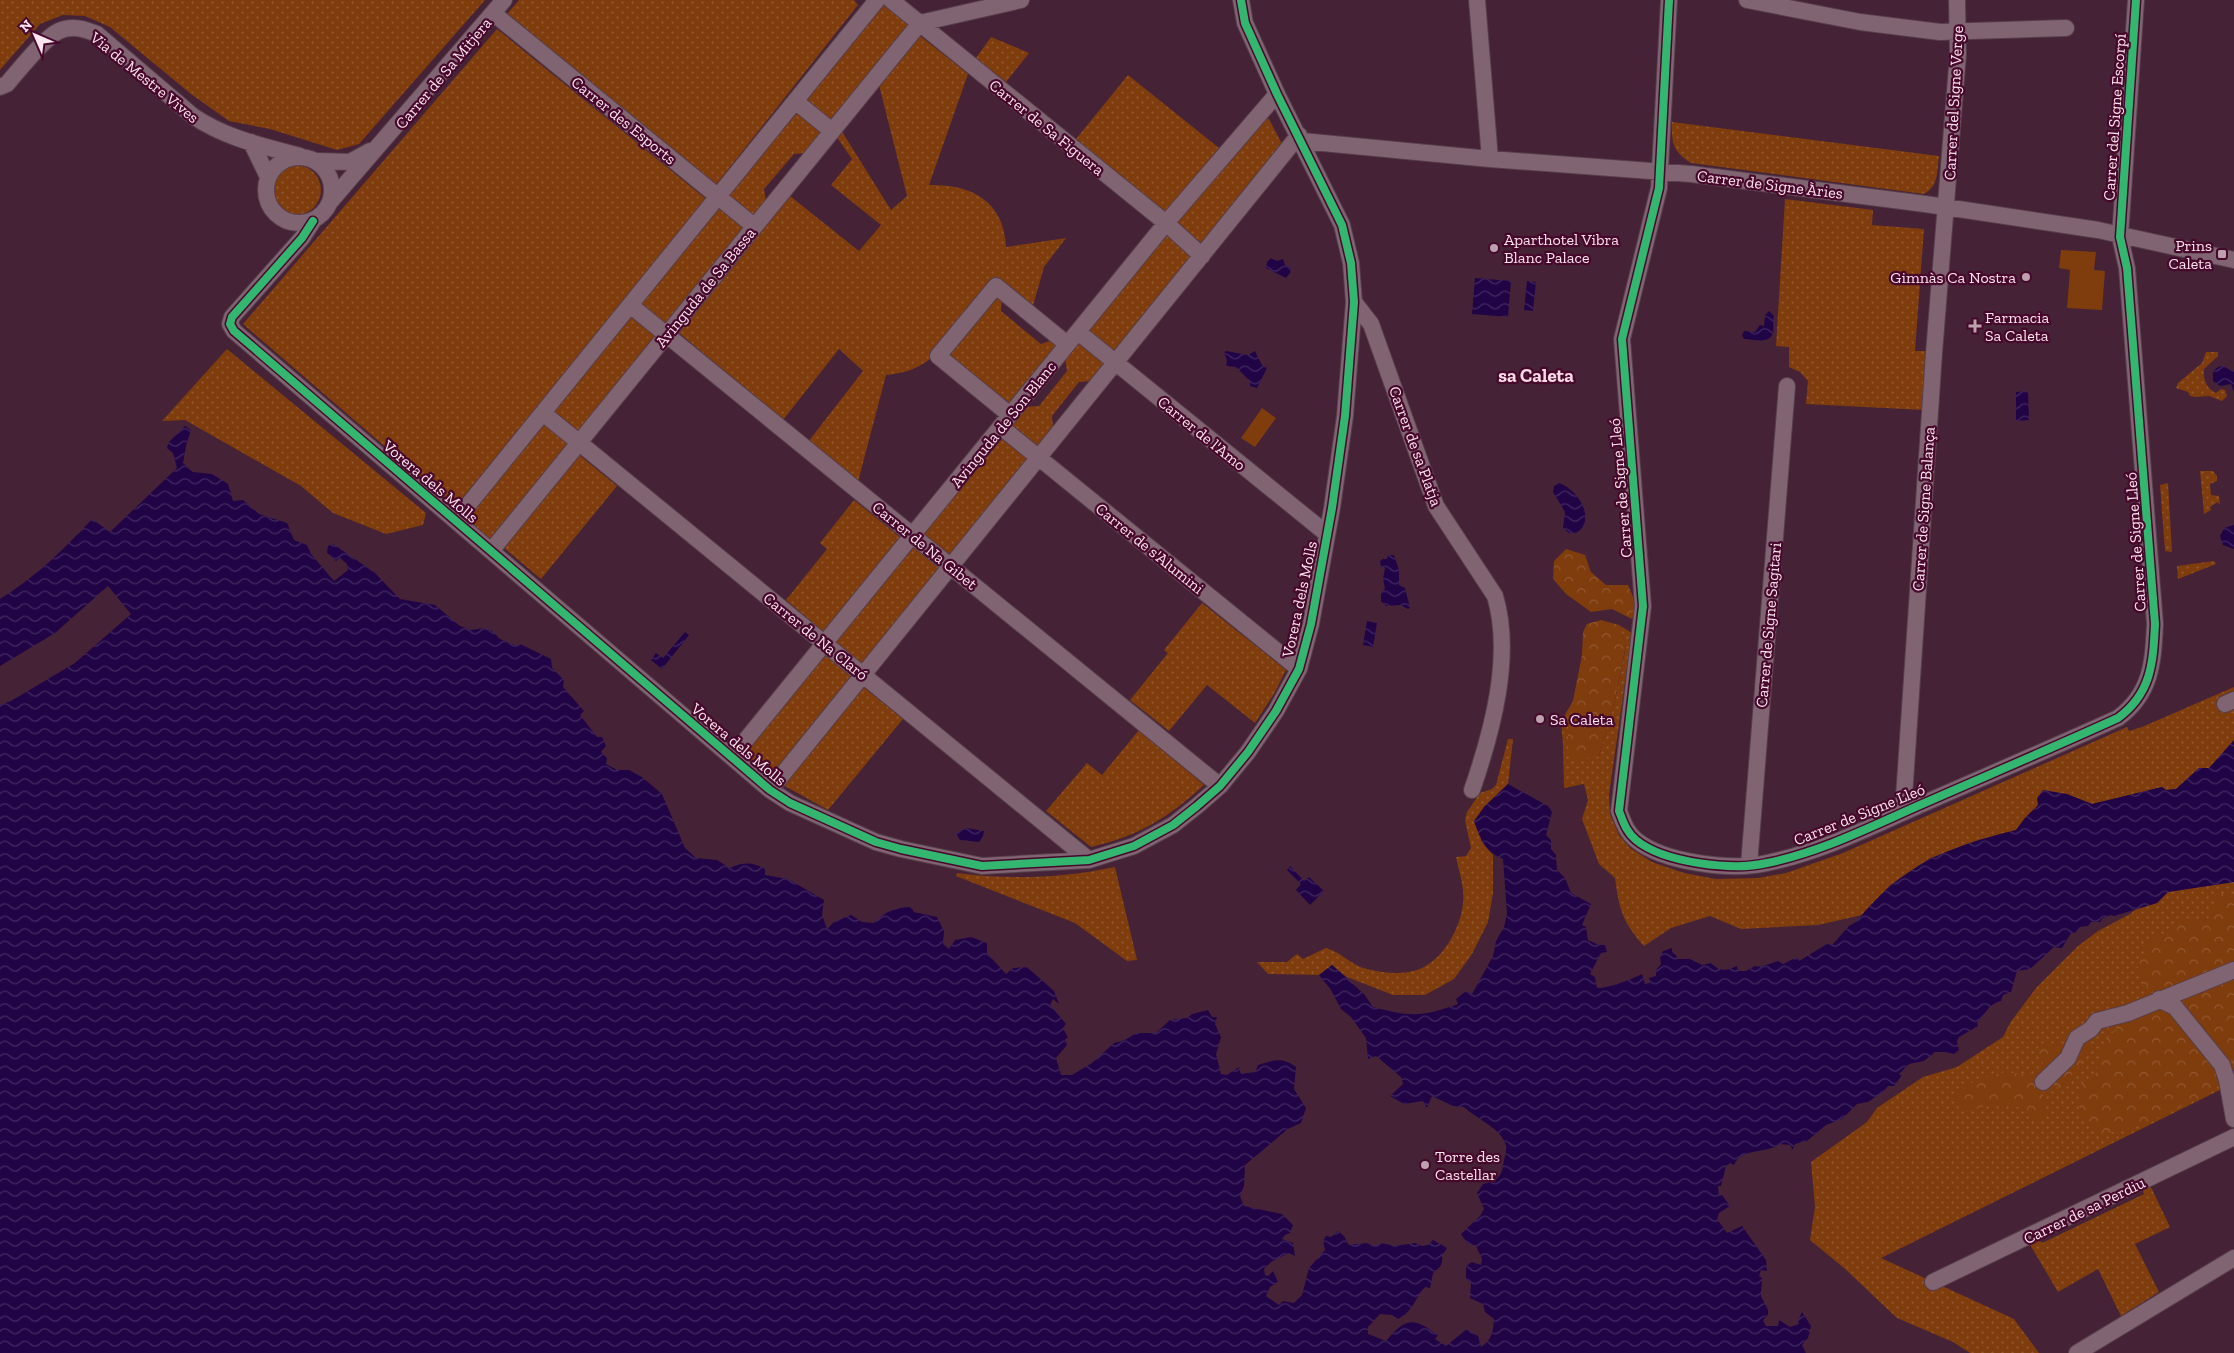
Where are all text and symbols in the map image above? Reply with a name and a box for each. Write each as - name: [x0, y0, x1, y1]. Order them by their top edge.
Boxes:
- north arrow: [10, 10, 60, 60]
- street label: Carrer de Sa Mitjera: [391, 14, 496, 133]
- text: N: [16, 16, 36, 36]
- street label: Carrer del Signe Verge: [1940, 25, 1967, 181]
- street label: Via de Mestre Vives: [86, 27, 203, 127]
- street label: Carrer del Signe Escorpí: [2099, 32, 2130, 201]
- street label: Carrer des Esports: [568, 72, 680, 168]
- street label: Carrer de Sa Figuera: [985, 75, 1108, 180]
- street label: Carrer de Signe Àries: [1696, 166, 1844, 203]
- street label: Avinguda de Sa Bassa: [651, 224, 760, 351]
- place label: Aparthotel Vibra Blanc Palace: [1504, 230, 1619, 267]
- place label: Prins Caleta: [2168, 236, 2212, 273]
- marker: Aparthotel Vibra Blanc Palace: [1488, 242, 1500, 254]
- marker: Prins Caleta: [2216, 248, 2228, 260]
- place label: Gimnàs Ca Nostra: [1890, 268, 2016, 287]
- marker: Gimnàs Ca Nostra: [2020, 271, 2032, 283]
- place label: Farmacia Sa Caleta: [1985, 308, 2050, 345]
- marker: Farmacia Sa Caleta: [1969, 320, 1981, 332]
- street label: Avinguda de Son Blanc: [947, 357, 1060, 491]
- district label: sa Caleta: [1498, 364, 1574, 387]
- street label: Carrer de sa Platja: [1385, 384, 1446, 509]
- street label: Carrer de l'Amo: [1154, 392, 1249, 475]
- street label: Carrer de Signe Lleó: [1605, 417, 1636, 558]
- street label: Carrer de Signe Balança: [1908, 426, 1939, 592]
- street label: Vorera dels Molls: [378, 435, 482, 527]
- street label: Carrer de Signe Lleó: [2121, 472, 2150, 612]
- street label: Carrer de Na Gibet: [868, 497, 981, 594]
- street label: Carrer de s'Alumini: [1092, 499, 1208, 598]
- street label: Vorera dels Molls: [1278, 539, 1321, 660]
- street label: Carrer de Signe Sagitari: [1752, 541, 1785, 708]
- street label: Carrer de Na Claró: [760, 588, 872, 684]
- street label: Vorera dels Molls: [686, 698, 790, 790]
- place label: Sa Caleta: [1550, 710, 1614, 729]
- marker: Sa Caleta: [1534, 713, 1546, 725]
- street label: Carrer de Signe Lleó: [1791, 779, 1928, 849]
- place label: Torre des Castellar: [1435, 1147, 1500, 1184]
- marker: Torre des Castellar: [1419, 1159, 1431, 1171]
- street label: Carrer de sa Perdiu: [2020, 1173, 2148, 1248]

